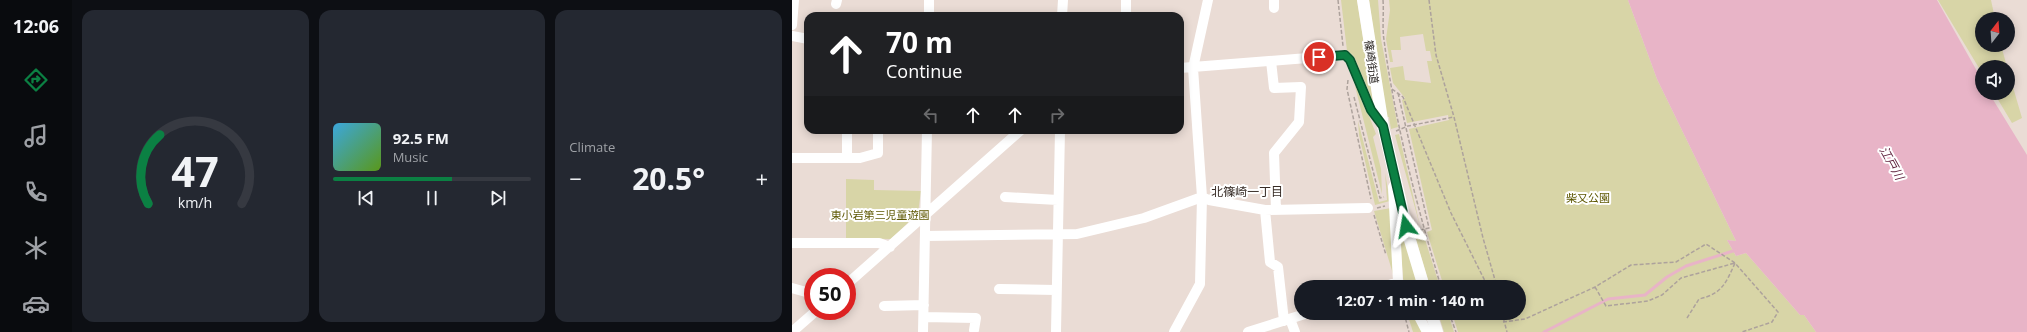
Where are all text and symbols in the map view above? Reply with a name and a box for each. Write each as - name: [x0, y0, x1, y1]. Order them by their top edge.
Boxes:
- north arrow: [1975, 12, 2015, 52]
- map controls: [1975, 12, 2015, 100]
- text: 12:06: [13, 14, 59, 38]
- text: 70 m: [886, 23, 953, 61]
- icon: ahead: [820, 28, 872, 80]
- street label: 篠崎街道: [1362, 39, 1382, 85]
- pin: [1302, 40, 1336, 74]
- icon: arrive: [1308, 46, 1330, 68]
- text: Continue: [886, 59, 962, 83]
- button: sound: [1975, 60, 2015, 100]
- icon: directions: [22, 66, 50, 94]
- icon: left: [920, 104, 942, 126]
- icon: ahead: [962, 104, 984, 126]
- icon: ahead: [1004, 104, 1026, 126]
- icon: right: [1046, 104, 1068, 126]
- icon: music: [22, 122, 50, 150]
- text: 92.5 FM: [393, 128, 449, 148]
- text: Climate: [569, 138, 615, 156]
- text: 47: [172, 143, 219, 199]
- water label: 江戸川: [1876, 143, 1909, 185]
- text: Music: [393, 148, 428, 166]
- text: 20.5°: [632, 158, 705, 199]
- text: −: [569, 163, 582, 193]
- text: +: [755, 163, 768, 193]
- icon: phone: [22, 178, 50, 206]
- district label: 北篠崎一丁目: [1211, 183, 1283, 200]
- icon: previous: [355, 187, 377, 209]
- icon: pause: [421, 187, 443, 209]
- icon: next: [487, 187, 509, 209]
- park label: 柴又公園: [1566, 190, 1610, 205]
- text: km/h: [178, 193, 213, 212]
- position arrow: [1385, 205, 1427, 247]
- park label: 東小岩第三児童遊園: [831, 207, 930, 222]
- icon: climate: [22, 234, 50, 262]
- speed limit sign: 50: [804, 268, 856, 320]
- icon: car: [22, 290, 50, 318]
- text: 12:07 · 1 min · 140 m: [1336, 290, 1484, 310]

